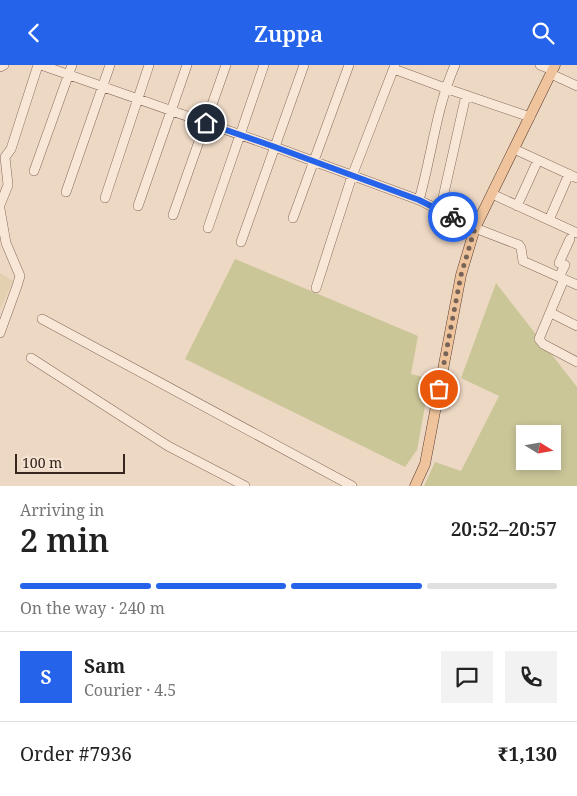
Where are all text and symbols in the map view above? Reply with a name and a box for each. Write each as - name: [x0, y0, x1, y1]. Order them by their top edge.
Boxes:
- text: Zuppa: [254, 18, 323, 48]
- icon: back: [20, 19, 48, 47]
- icon: search: [529, 19, 557, 47]
- pin: [185, 102, 227, 144]
- icon: home: [192, 109, 220, 137]
- courier: [428, 192, 478, 242]
- icon: bike: [439, 203, 467, 231]
- pin: [418, 368, 460, 410]
- icon: bag: [425, 375, 453, 403]
- north arrow: [516, 425, 561, 470]
- map controls: [516, 425, 561, 470]
- scale bar: [15, 451, 125, 474]
- text: 100 m: [22, 453, 62, 472]
- text: Arriving in: [20, 499, 104, 521]
- text: 20:52–20:57: [451, 516, 557, 542]
- text: 2 min: [20, 518, 109, 561]
- text: On the way · 240 m: [20, 597, 165, 619]
- button: chat: [441, 651, 493, 703]
- button: phone: [505, 651, 557, 703]
- text: Sam: [84, 653, 125, 679]
- text: S: [40, 664, 52, 690]
- text: Courier · 4.5: [84, 679, 176, 701]
- text: Order #7936: [20, 741, 132, 767]
- text: ₹1,130: [498, 741, 557, 767]

